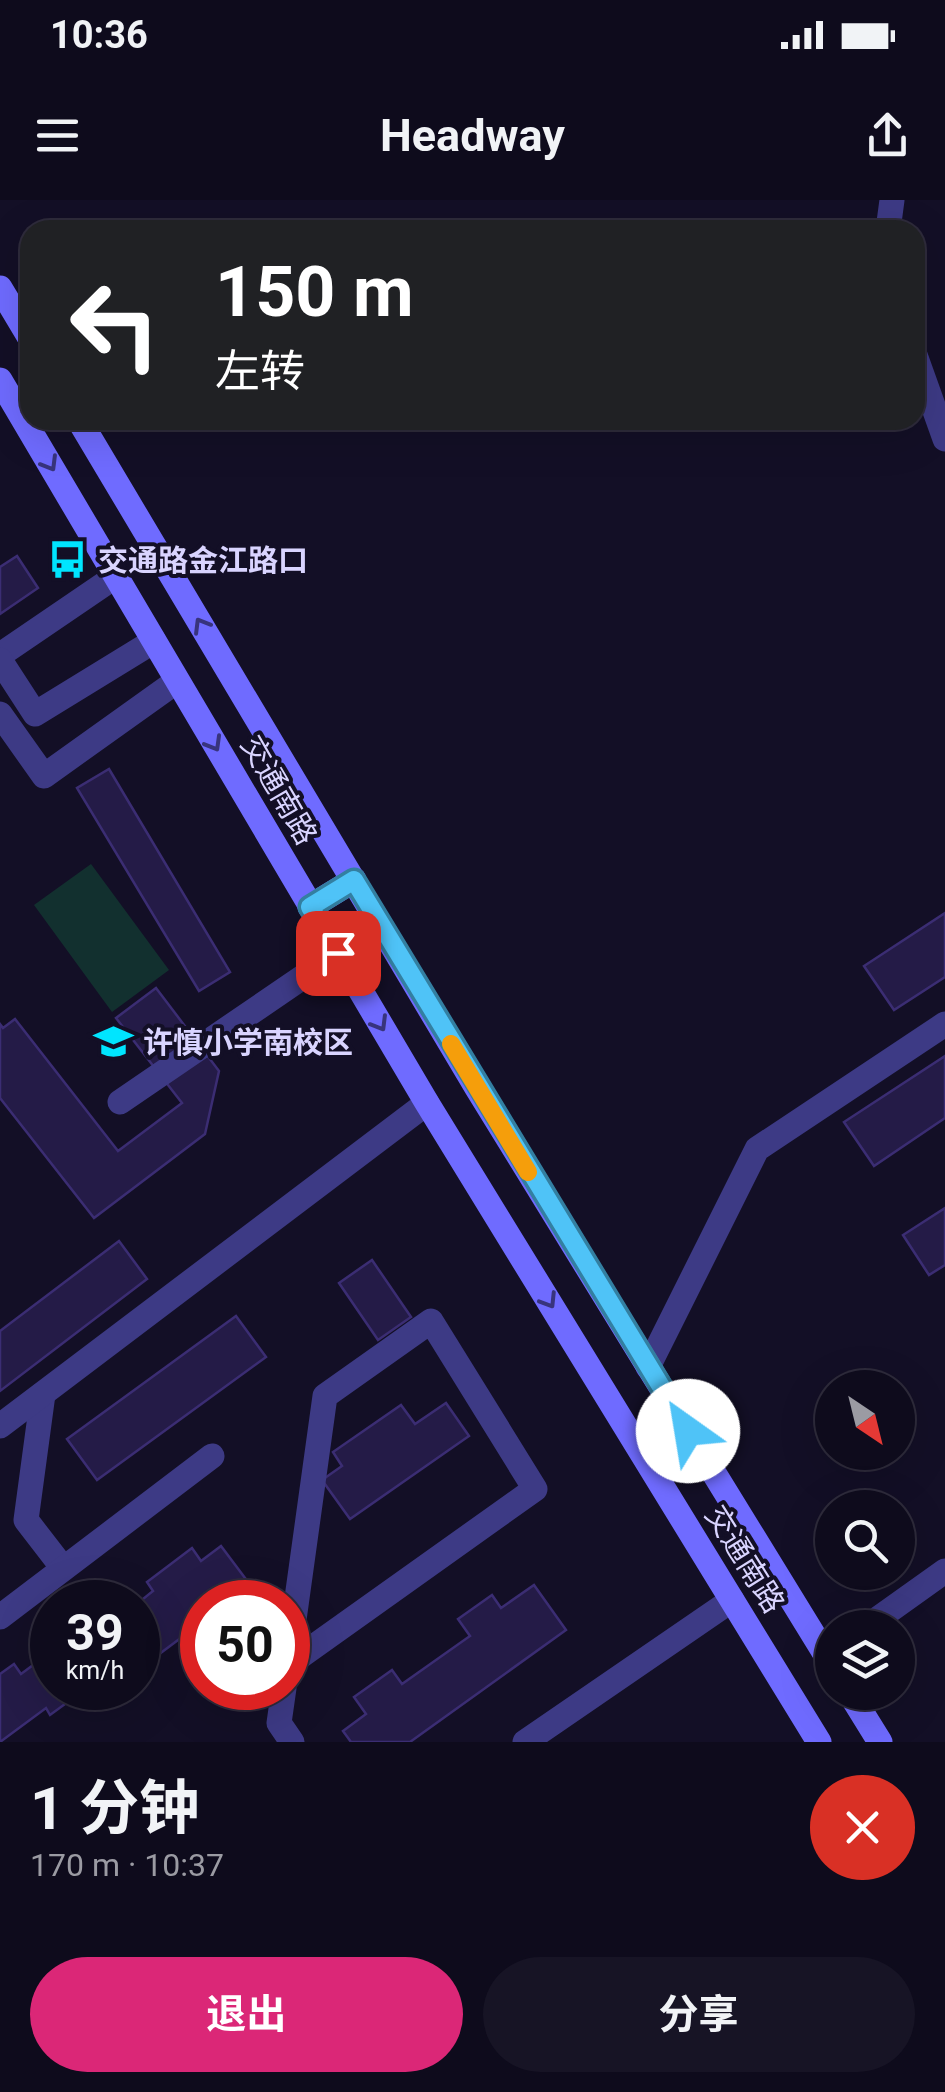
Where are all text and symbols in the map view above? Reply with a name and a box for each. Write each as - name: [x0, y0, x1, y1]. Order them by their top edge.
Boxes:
- text: 10:36: [50, 13, 148, 57]
- icon: menu: [30, 108, 85, 163]
- icon: share: [860, 108, 915, 163]
- text: Headway: [380, 109, 565, 162]
- text: 150 m: [215, 251, 414, 333]
- icon: left: [50, 260, 180, 390]
- text: 左转: [215, 345, 305, 398]
- one-way arrow: [37, 453, 57, 471]
- bus stop icon: 交通路金江路口: [47, 539, 89, 581]
- place label: 交通路金江路口: [98, 543, 308, 578]
- one-way arrow: [194, 618, 213, 636]
- street label: 交通南路: [234, 729, 324, 851]
- one-way arrow: [202, 733, 222, 751]
- pin: [296, 911, 381, 996]
- icon: arrive: [311, 926, 366, 981]
- one-way arrow: [368, 1013, 387, 1031]
- school or university icon: 许慎小学南校区: [92, 1021, 134, 1063]
- place label: 许慎小学南校区: [143, 1025, 353, 1060]
- one-way arrow: [536, 1290, 555, 1308]
- north arrow: [815, 1370, 915, 1470]
- map controls: [815, 1370, 915, 1710]
- position arrow: [636, 1379, 740, 1483]
- button: search: [815, 1490, 915, 1590]
- street label: 交通南路: [698, 1499, 792, 1619]
- speed limit sign: 50: [180, 1580, 310, 1710]
- text: 39: [66, 1604, 124, 1662]
- button: layers: [815, 1610, 915, 1710]
- text: km/h: [66, 1656, 124, 1685]
- text: 1 分钟: [30, 1773, 199, 1844]
- button: close: [810, 1775, 915, 1880]
- text: 170 m · 10:37: [30, 1846, 224, 1884]
- button: 退出: [30, 1957, 463, 2072]
- button: 分享: [483, 1957, 915, 2072]

